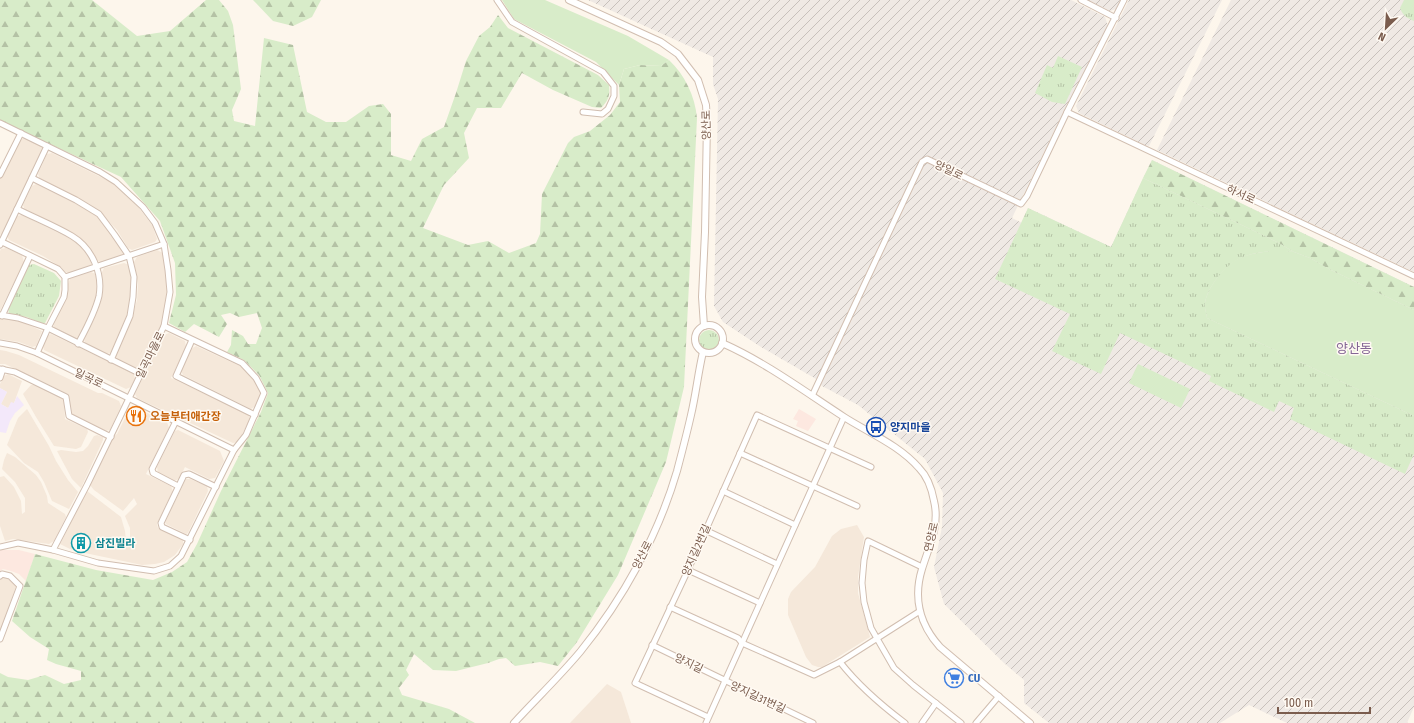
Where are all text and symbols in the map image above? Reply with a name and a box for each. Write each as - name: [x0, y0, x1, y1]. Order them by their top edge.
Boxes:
- north arrow: [1366, 8, 1406, 48]
- text: N: [1376, 29, 1388, 44]
- street label: 양산로: [700, 110, 713, 140]
- street label: 양일로: [932, 158, 965, 183]
- street label: 하서로: [1224, 182, 1257, 207]
- street label: 일곡마을로: [134, 330, 167, 381]
- district label: 양산동: [1336, 341, 1372, 356]
- street label: 일곡로: [72, 366, 105, 391]
- restaurant icon: 오늘부터애간장: [125, 405, 147, 427]
- place label: 오늘부터애간장: [150, 410, 221, 423]
- bus stop icon: 양지마을: [865, 416, 887, 438]
- place label: 양지마을: [890, 421, 930, 434]
- street label: 연양로: [922, 521, 941, 553]
- street label: 양지길2번길: [679, 522, 714, 578]
- building icon: 삼진빌라: [70, 532, 92, 554]
- place label: 삼진빌라: [95, 537, 135, 550]
- street label: 양산로: [630, 539, 655, 572]
- street label: 양지길: [672, 651, 705, 676]
- supermarket icon: CU: [943, 667, 965, 689]
- place label: CU: [968, 672, 980, 685]
- street label: 양지길31번길: [728, 679, 788, 716]
- scale bar: [1278, 689, 1370, 715]
- text: 100 m: [1284, 696, 1313, 710]

